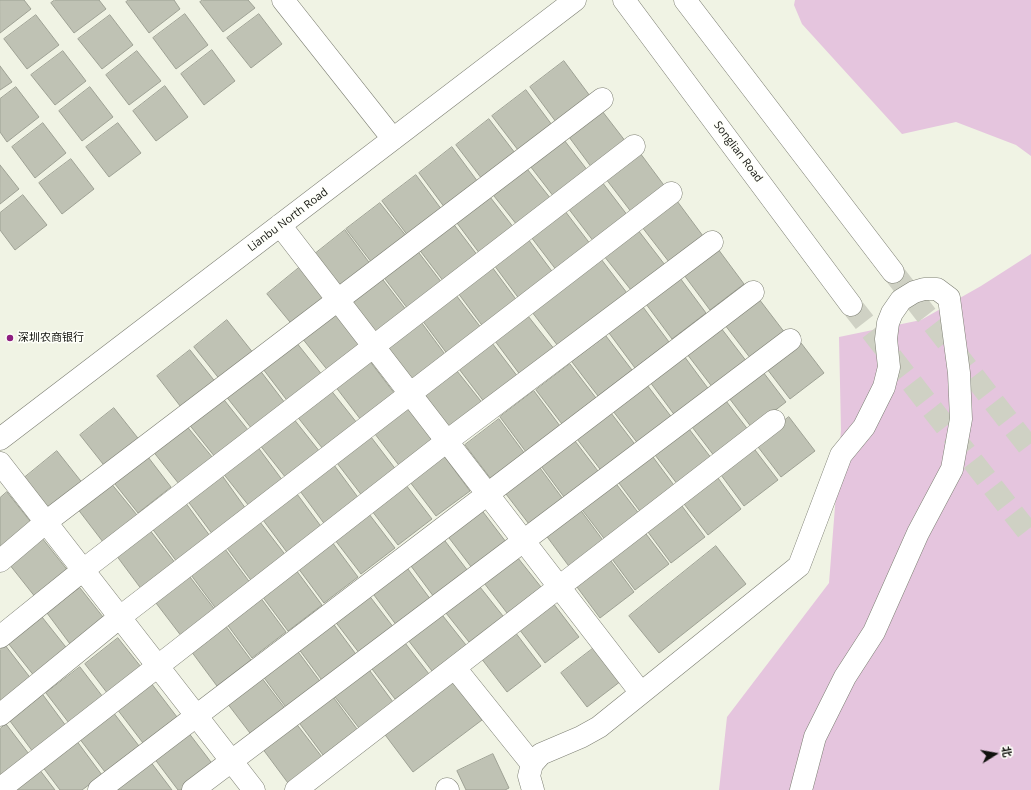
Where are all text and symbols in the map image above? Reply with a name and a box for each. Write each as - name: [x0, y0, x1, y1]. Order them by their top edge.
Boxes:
- street label: Songlian Road: [711, 119, 765, 185]
- street label: Lianbu North Road: [245, 186, 331, 254]
- place label: 深圳农商银行: [18, 331, 84, 345]
- marker: 深圳农商银行: [5, 333, 15, 343]
- north arrow: [975, 734, 1015, 774]
- text: 北: [999, 745, 1016, 758]

